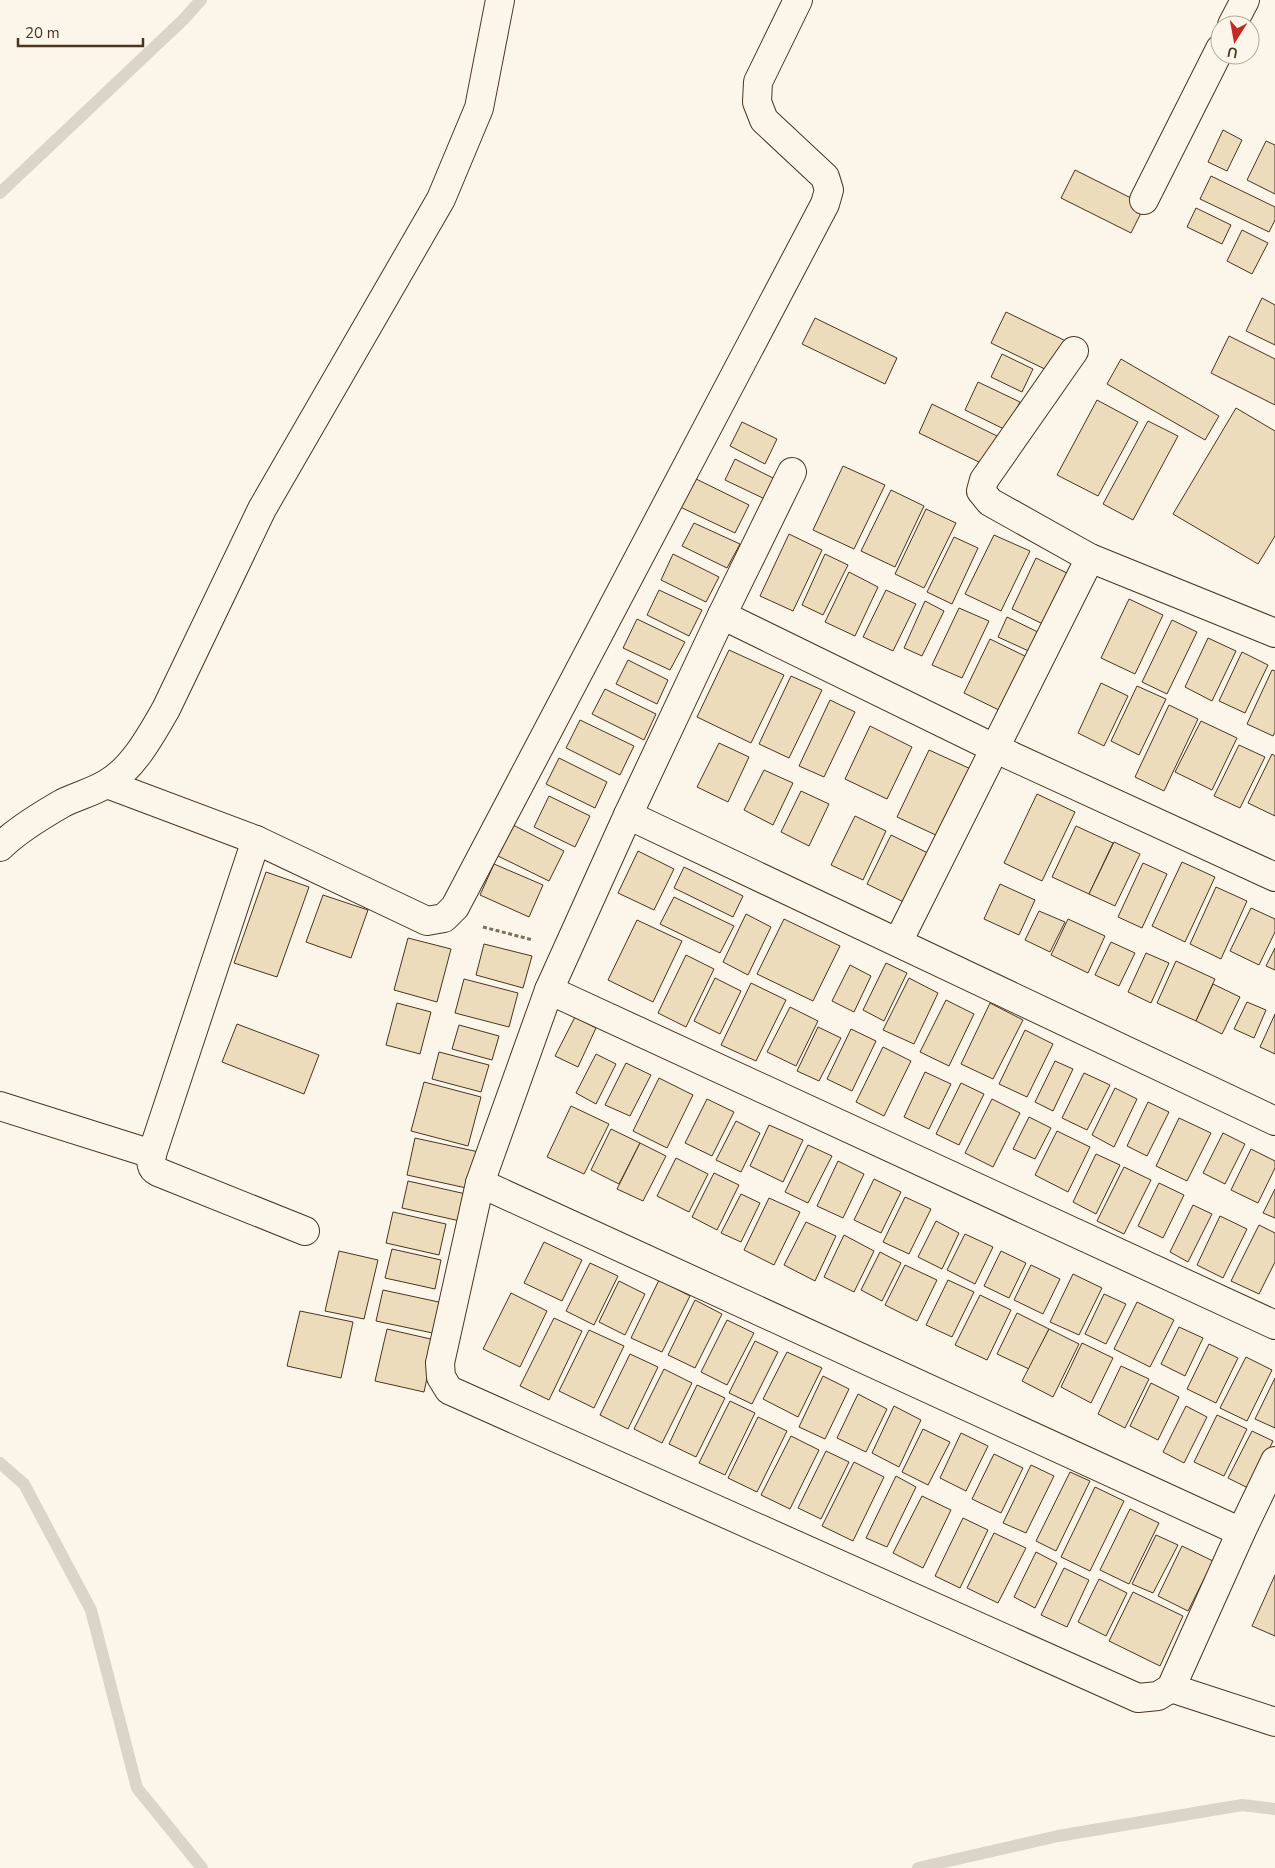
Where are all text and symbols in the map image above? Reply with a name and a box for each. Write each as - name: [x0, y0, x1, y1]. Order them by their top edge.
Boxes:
- scale bar: [18, 15, 142, 47]
- north arrow: [1210, 15, 1260, 65]
- text: 20 m: [25, 23, 60, 43]
- text: U: [1226, 42, 1240, 63]

